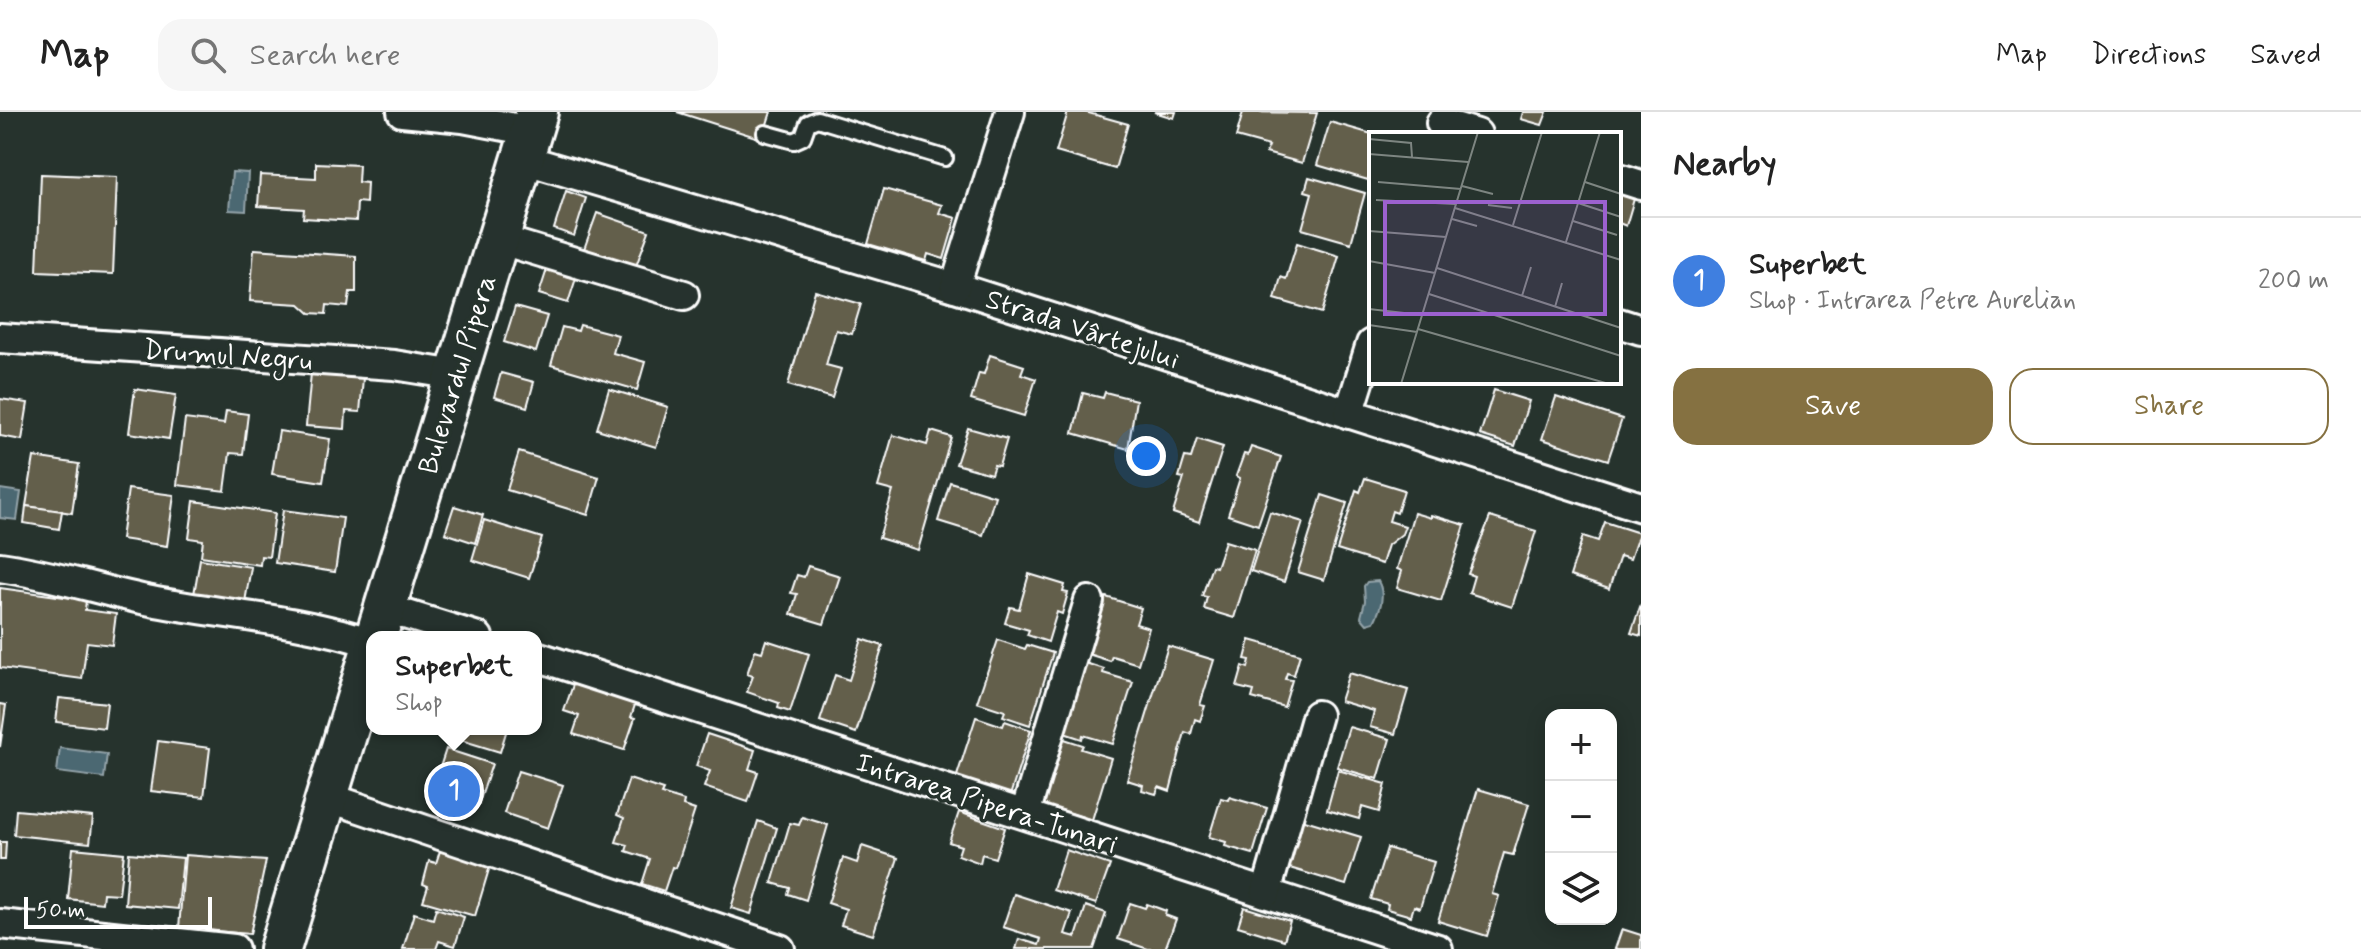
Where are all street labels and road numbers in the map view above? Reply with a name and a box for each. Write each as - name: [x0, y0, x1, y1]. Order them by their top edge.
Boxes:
- street label: Bulevardul Pipera: [411, 271, 506, 479]
- street label: Strada Vârtejului: [981, 282, 1184, 379]
- street label: Drumul Negru: [142, 332, 313, 383]
- street label: Intrarea Pipera-Tunari: [851, 745, 1122, 864]

